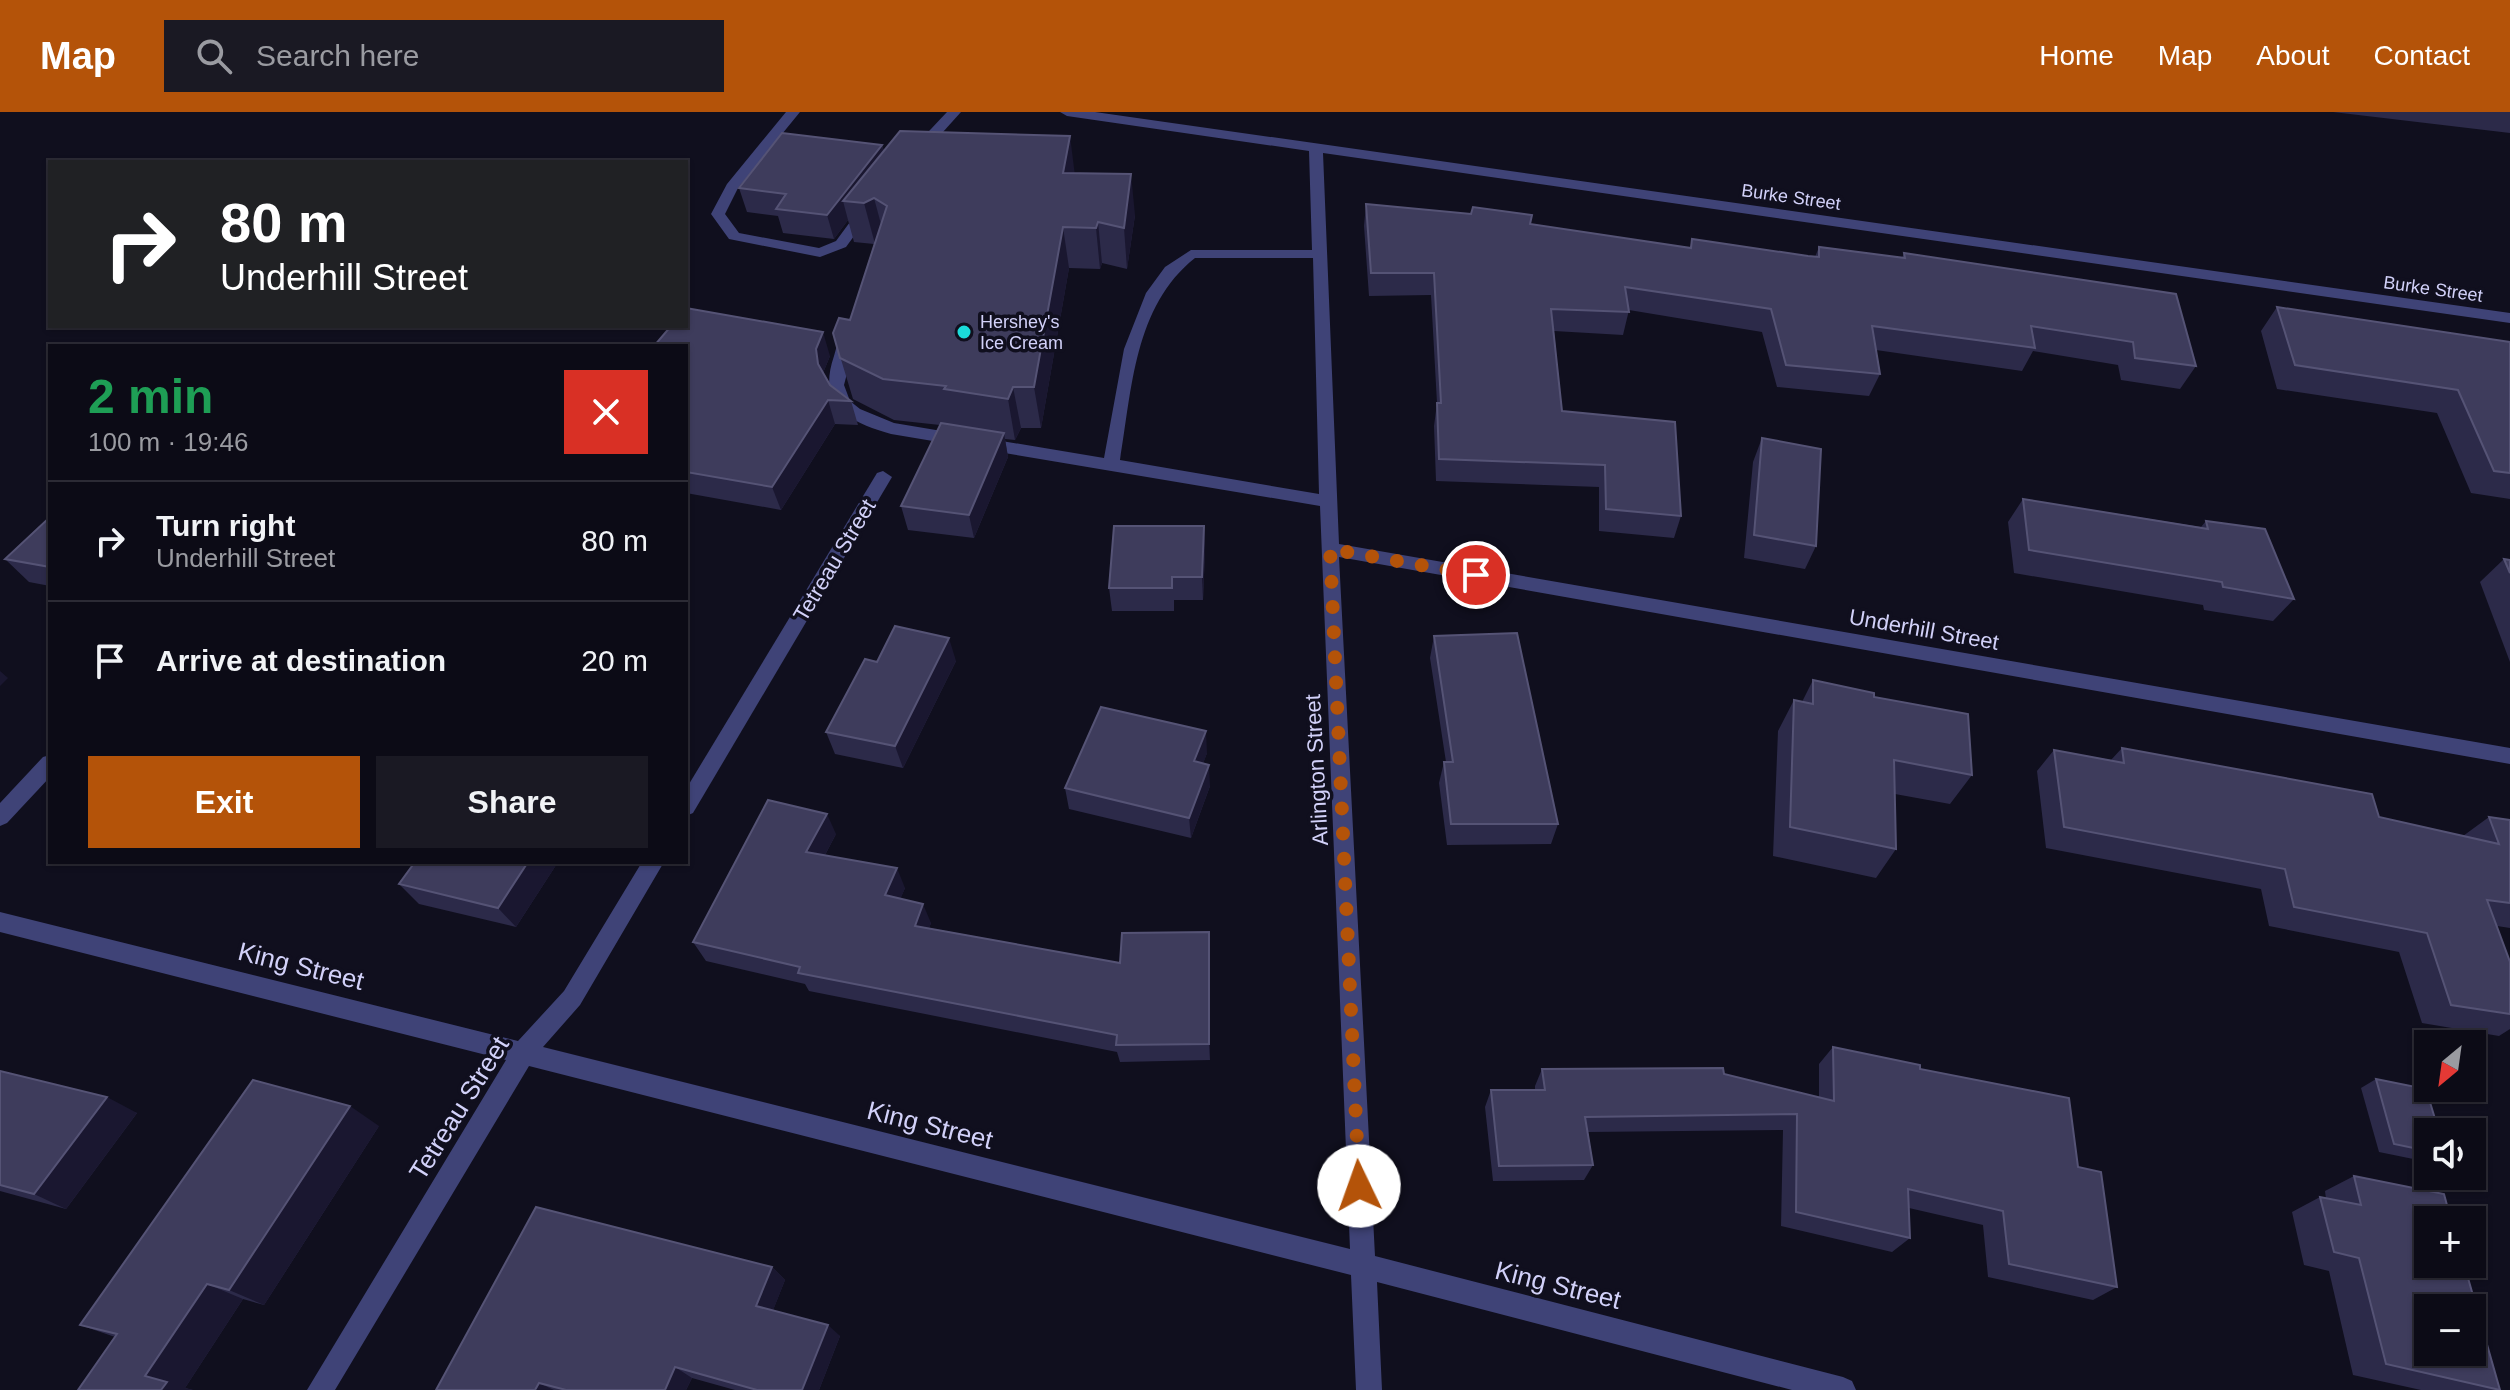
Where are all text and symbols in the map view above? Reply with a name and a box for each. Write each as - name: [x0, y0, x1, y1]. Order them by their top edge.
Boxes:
- search box: [164, 20, 724, 92]
- icon: search: [192, 34, 236, 78]
- text: Map: [40, 35, 116, 77]
- text: Search here: [256, 39, 419, 72]
- text: Home: [2039, 40, 2114, 71]
- text: Map: [2158, 40, 2212, 71]
- text: About: [2256, 40, 2330, 71]
- text: Contact: [2374, 40, 2470, 71]
- street label: Burke Street: [1740, 180, 1842, 214]
- text: 80 m: [220, 191, 348, 254]
- icon: right: [88, 192, 192, 296]
- text: Underhill Street: [220, 257, 468, 298]
- street label: Burke Street: [2382, 272, 2484, 306]
- place label: Hershey's Ice Cream: [980, 312, 1063, 353]
- marker: Hershey's Ice Cream: [955, 323, 973, 341]
- text: 2 min: [88, 370, 213, 423]
- button: close: [564, 370, 648, 454]
- text: 100 m · 19:46: [88, 427, 248, 457]
- street label: Tetreau Street: [788, 495, 881, 626]
- text: Turn right: [156, 509, 295, 542]
- icon: right: [88, 519, 132, 563]
- text: 80 m: [581, 524, 648, 557]
- pin: [1442, 541, 1510, 609]
- text: Underhill Street: [156, 543, 335, 573]
- icon: arrive: [1454, 553, 1498, 597]
- street label: Underhill Street: [1847, 604, 2001, 655]
- icon: arrive: [88, 639, 132, 683]
- text: Arrive at destination: [156, 644, 446, 677]
- text: 20 m: [581, 644, 648, 677]
- street label: Arlington Street: [1300, 694, 1333, 846]
- button: Exit: [88, 756, 360, 848]
- button: Share: [376, 756, 648, 848]
- street label: King Street: [235, 936, 368, 996]
- street label: Tetreau Street: [403, 1030, 515, 1185]
- north arrow: [2414, 1030, 2486, 1102]
- map controls: [2414, 1030, 2486, 1366]
- street label: King Street: [864, 1095, 997, 1155]
- button: sound: [2414, 1118, 2486, 1190]
- position arrow: [1317, 1144, 1401, 1228]
- button: +: [2414, 1206, 2486, 1278]
- street label: King Street: [1492, 1255, 1625, 1315]
- button: −: [2414, 1294, 2486, 1366]

